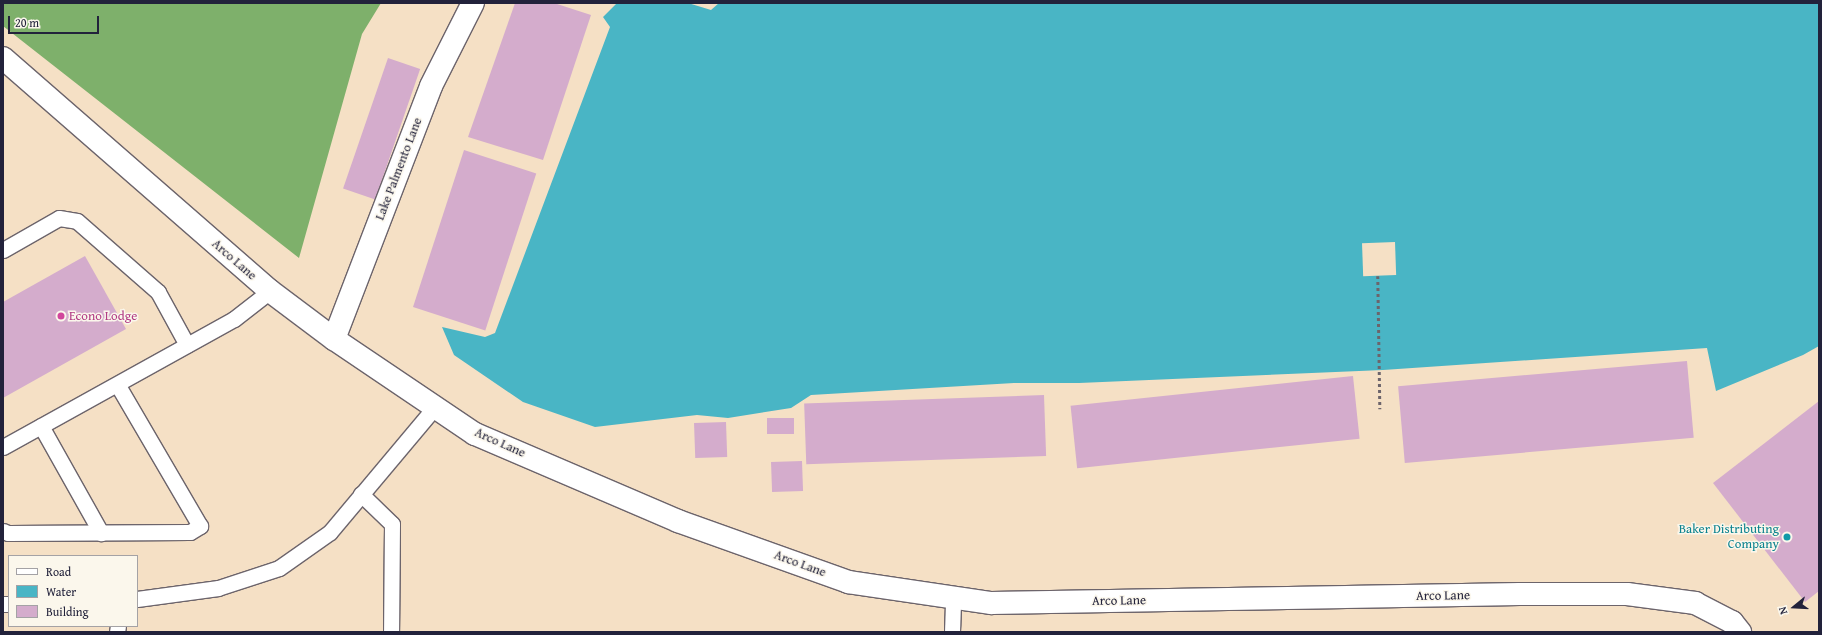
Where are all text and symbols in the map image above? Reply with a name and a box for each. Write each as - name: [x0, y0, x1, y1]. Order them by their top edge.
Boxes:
- scale bar: [10, 8, 101, 34]
- text: 20 m: [15, 14, 39, 31]
- street label: Lake Palmento Lane: [372, 116, 426, 222]
- street label: Arco Lane: [208, 236, 260, 284]
- place label: Econo Lodge: [69, 308, 137, 324]
- marker: Econo Lodge: [56, 311, 66, 321]
- street label: Arco Lane: [472, 425, 528, 461]
- place label: Baker Distributing Company: [1679, 522, 1779, 553]
- marker: Baker Distributing Company: [1782, 532, 1792, 542]
- street label: Arco Lane: [772, 547, 828, 581]
- legend: [8, 555, 138, 627]
- text: Road: [46, 563, 71, 580]
- text: Water: [46, 583, 76, 600]
- north arrow: [1774, 587, 1814, 627]
- street label: Arco Lane: [1416, 588, 1470, 604]
- street label: Arco Lane: [1092, 593, 1146, 609]
- text: Building: [46, 603, 89, 620]
- text: N: [1774, 605, 1791, 617]

